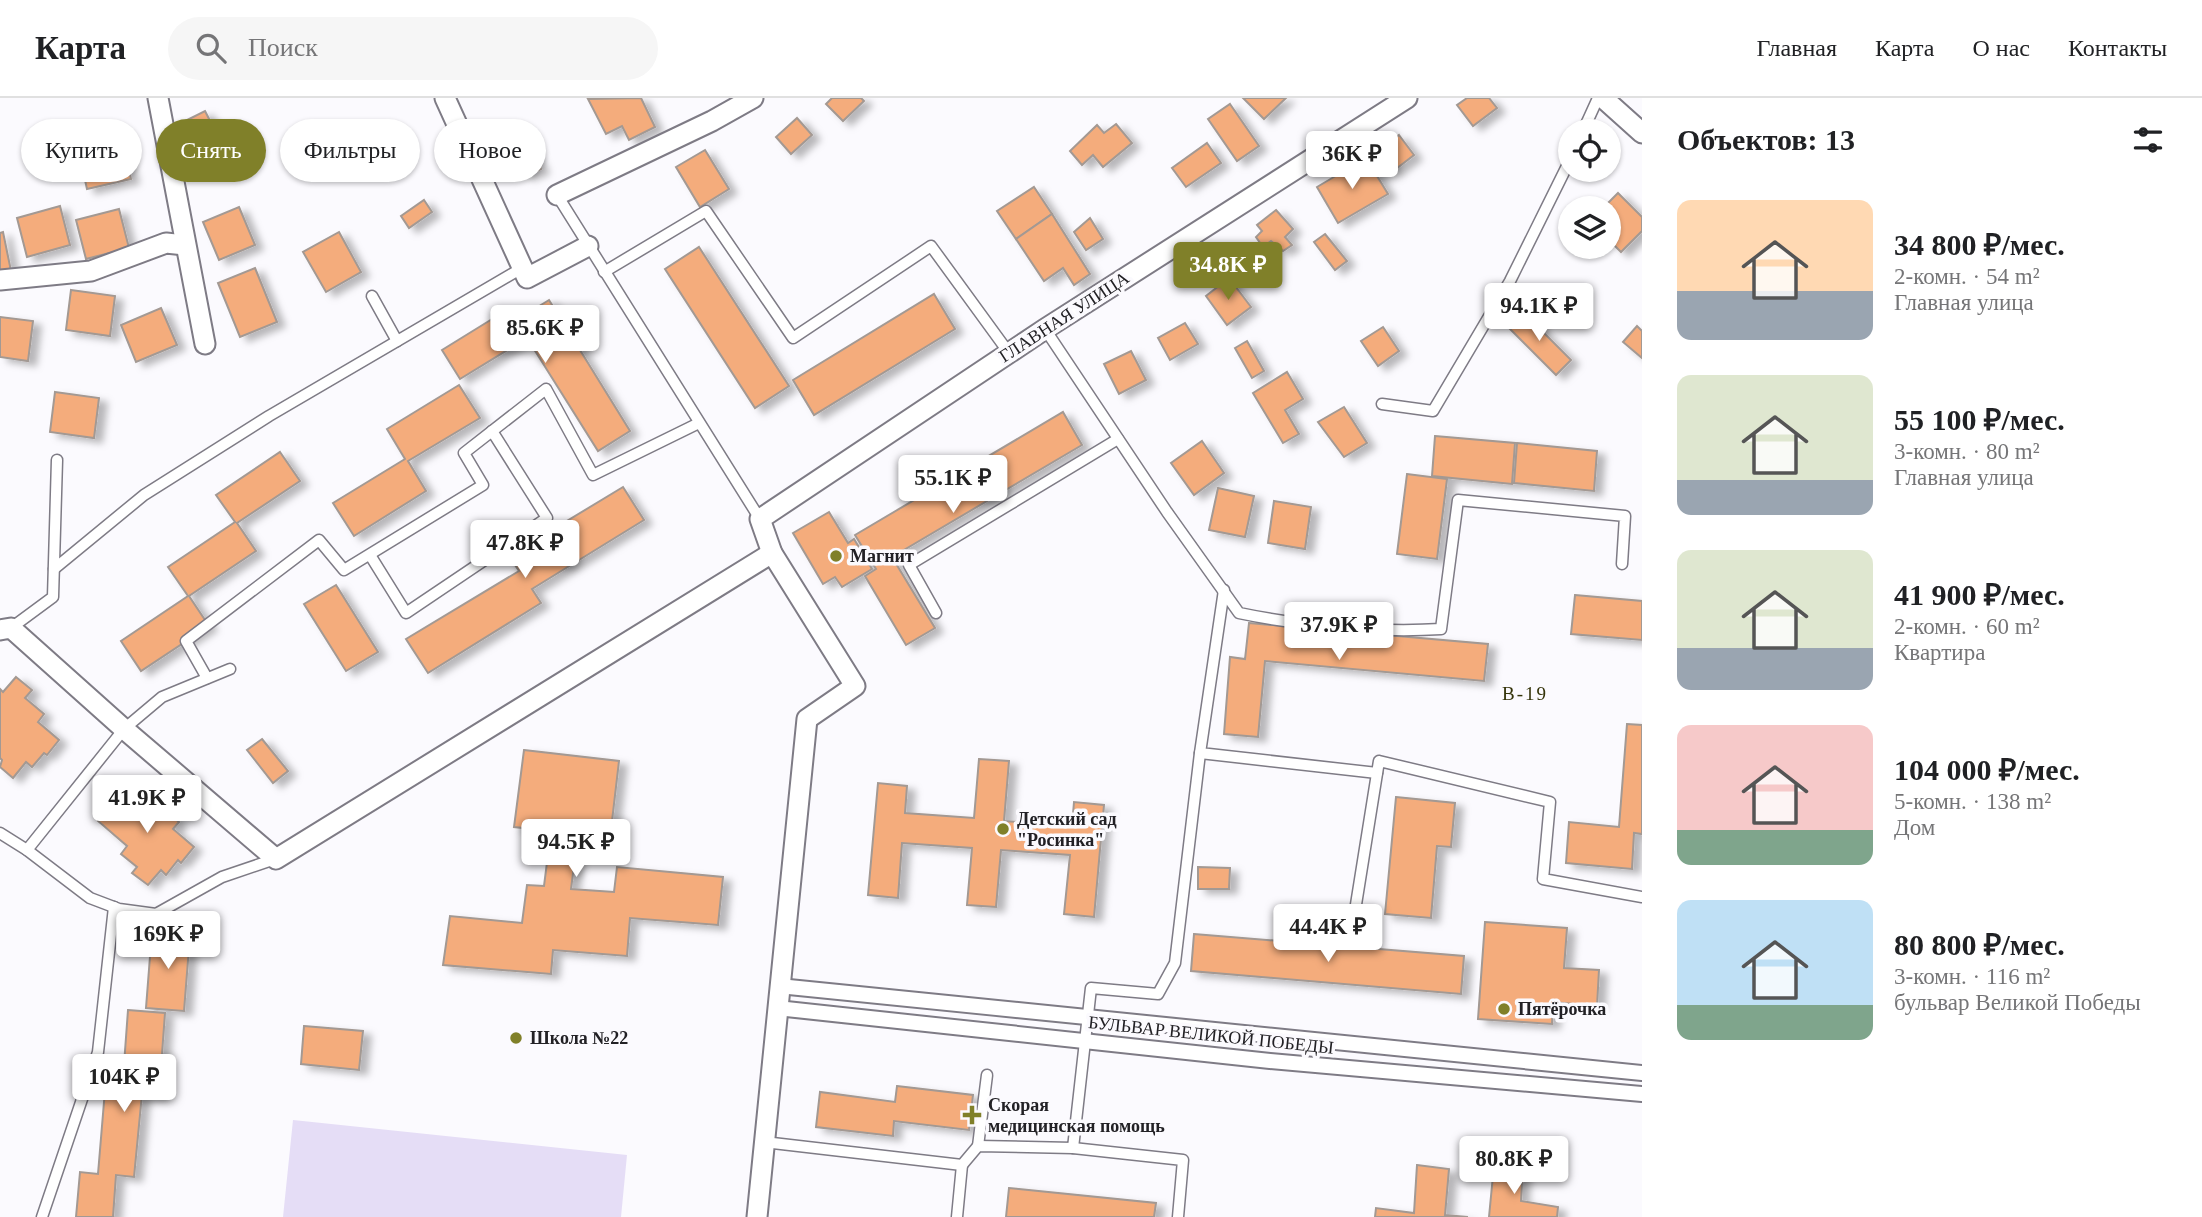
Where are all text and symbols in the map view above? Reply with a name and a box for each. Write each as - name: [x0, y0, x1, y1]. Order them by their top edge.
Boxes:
- search box: [168, 17, 658, 80]
- icon: search: [192, 29, 230, 67]
- text: Карта: [35, 30, 126, 66]
- text: Поиск: [248, 33, 318, 62]
- text: Главная: [1756, 35, 1837, 61]
- text: Карта: [1875, 35, 1934, 61]
- text: О нас: [1972, 35, 2030, 61]
- text: Контакты: [2068, 35, 2167, 61]
- chip: Купить: [21, 119, 142, 182]
- chip: Снять: [156, 119, 266, 182]
- chip: Фильтры: [280, 119, 420, 182]
- chip: Новое: [434, 119, 546, 182]
- map controls: [1558, 119, 1621, 259]
- button: locate: [1558, 119, 1621, 182]
- icon: filters: [2129, 121, 2167, 159]
- text: Объектов: 13: [1677, 123, 1855, 156]
- pin: 36K ₽: [1303, 132, 1401, 191]
- text: 36K ₽: [1322, 141, 1382, 166]
- button: layers: [1558, 196, 1621, 259]
- icon: home: [1733, 228, 1817, 312]
- text: 34 800 ₽/мес.: [1894, 228, 2065, 261]
- pin: 34.8K ₽: [1163, 242, 1293, 302]
- text: 34.8K ₽: [1189, 252, 1267, 277]
- text: 2-комн. · 54 m²: [1894, 264, 2040, 289]
- street label: ГЛАВНАЯ УЛИЦА: [995, 268, 1133, 366]
- pin: 94.1K ₽: [1474, 284, 1604, 343]
- text: Главная улица: [1894, 290, 2034, 315]
- text: 94.1K ₽: [1500, 293, 1578, 318]
- pin: 85.6K ₽: [480, 306, 610, 365]
- text: 85.6K ₽: [506, 315, 584, 340]
- icon: home: [1733, 403, 1817, 487]
- text: 55 100 ₽/мес.: [1894, 403, 2065, 436]
- text: 3-комн. · 80 m²: [1894, 439, 2040, 464]
- pin: 55.1K ₽: [888, 456, 1018, 515]
- text: 55.1K ₽: [914, 465, 992, 490]
- text: Главная улица: [1894, 465, 2034, 490]
- pin: 47.8K ₽: [460, 520, 590, 580]
- text: 47.8K ₽: [486, 530, 564, 555]
- place label: Магнит: [850, 546, 914, 566]
- marker: Магнит: [828, 548, 844, 564]
- icon: home: [1733, 578, 1817, 662]
- text: 41 900 ₽/мес.: [1894, 578, 2065, 611]
- pin: 37.9K ₽: [1274, 602, 1404, 662]
- text: 37.9K ₽: [1300, 612, 1378, 637]
- text: 2-комн. · 60 m²: [1894, 614, 2040, 639]
- text: Квартира: [1894, 640, 1985, 665]
- district label: В-19: [1502, 683, 1548, 704]
- icon: home: [1733, 753, 1817, 837]
- text: 104 000 ₽/мес.: [1894, 753, 2080, 786]
- pin: 41.9K ₽: [82, 776, 212, 835]
- text: 41.9K ₽: [108, 785, 186, 810]
- text: 5-комн. · 138 m²: [1894, 789, 2051, 814]
- place label: Детский сад "Росинка": [1017, 809, 1117, 850]
- text: Дом: [1894, 815, 1935, 840]
- pin: 94.5K ₽: [511, 820, 641, 879]
- marker: Детский сад "Росинка": [995, 821, 1011, 837]
- text: 94.5K ₽: [537, 829, 615, 854]
- pin: 44.4K ₽: [1263, 904, 1393, 964]
- pin: 169K ₽: [111, 912, 225, 971]
- text: 44.4K ₽: [1289, 914, 1367, 939]
- text: 169K ₽: [132, 921, 204, 946]
- icon: home: [1733, 928, 1817, 1012]
- text: 80 800 ₽/мес.: [1894, 928, 2065, 961]
- text: 3-комн. · 116 m²: [1894, 964, 2050, 989]
- text: бульвар Великой Победы: [1894, 990, 2141, 1015]
- place label: Пятёрочка: [1518, 999, 1606, 1019]
- marker: Пятёрочка: [1496, 1001, 1512, 1017]
- street label: БУЛЬВАР ВЕЛИКОЙ ПОБЕДЫ: [1087, 1012, 1335, 1058]
- place label: Школа №22: [530, 1028, 628, 1048]
- marker: Школа №22: [508, 1030, 524, 1046]
- pin: 104K ₽: [67, 1054, 181, 1114]
- text: 104K ₽: [88, 1064, 160, 1089]
- place label: Скорая медицинская помощь: [988, 1095, 1165, 1136]
- marker: Скорая медицинская помощь: [962, 1105, 982, 1125]
- pin: 80.8K ₽: [1449, 1136, 1579, 1196]
- text: 80.8K ₽: [1475, 1146, 1553, 1171]

